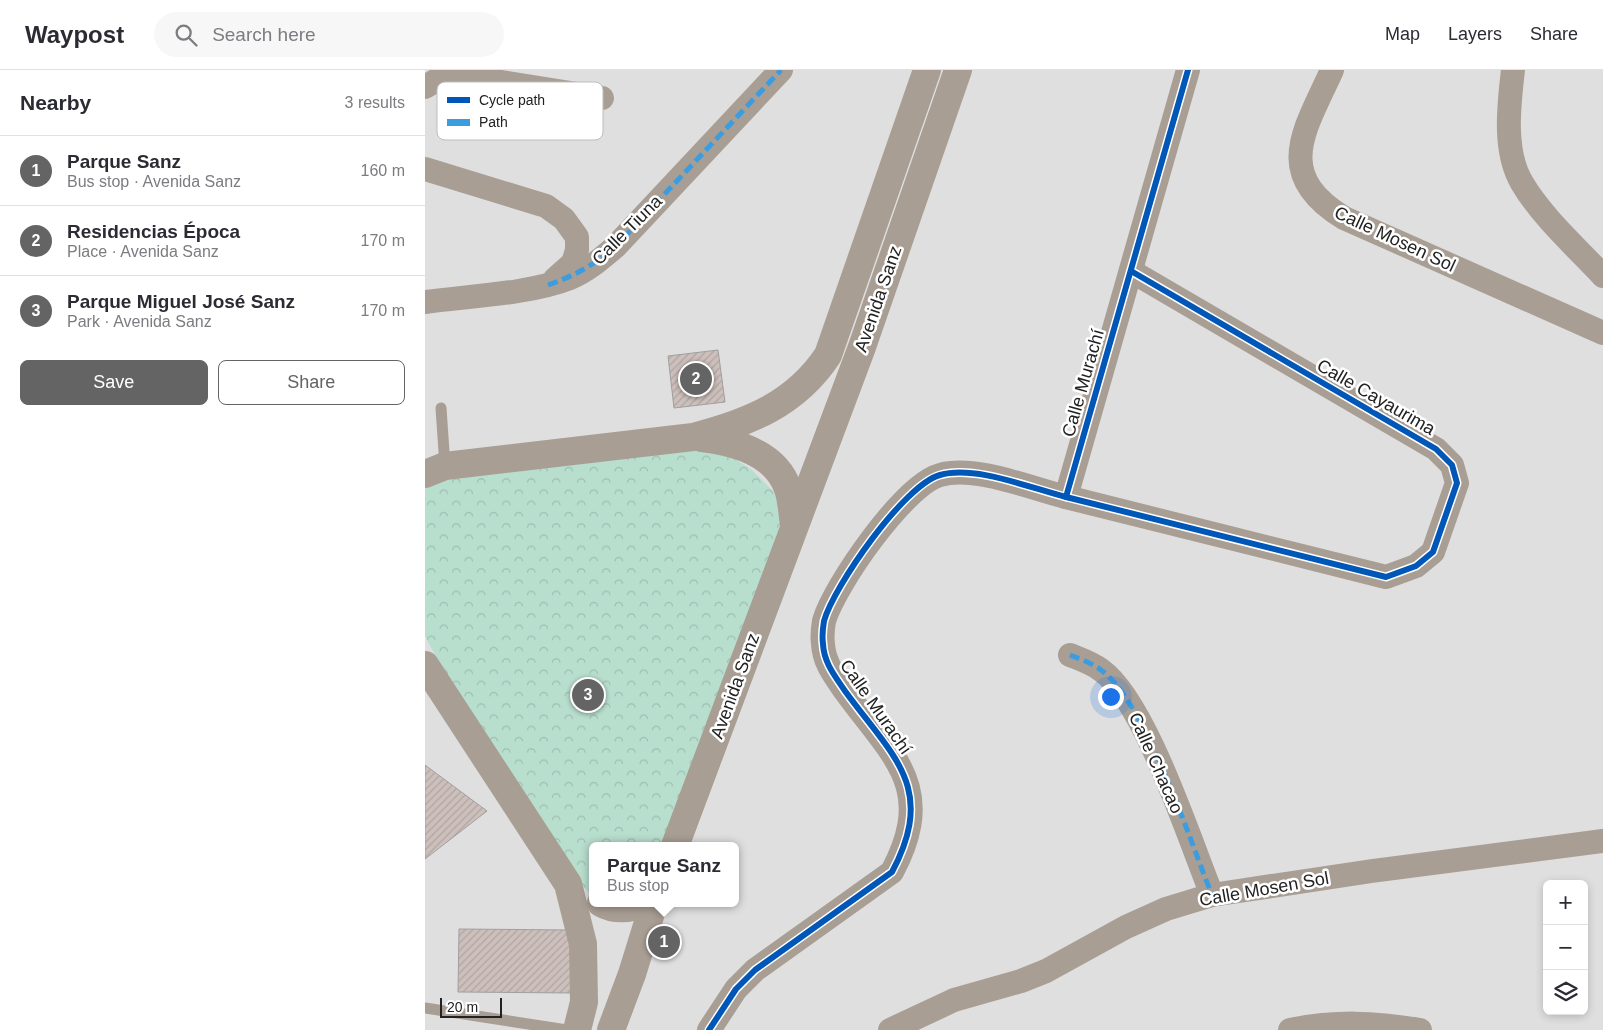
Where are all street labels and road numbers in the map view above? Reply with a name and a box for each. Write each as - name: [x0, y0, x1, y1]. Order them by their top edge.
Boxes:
- street label: Calle Tiuna: [588, 190, 667, 269]
- street label: Calle Mosen Sol: [1331, 202, 1459, 276]
- street label: Avenida Sanz: [851, 243, 905, 355]
- street label: Calle Murachí: [1058, 327, 1108, 439]
- street label: Calle Cayaurima: [1313, 355, 1439, 439]
- street label: Avenida Sanz: [707, 631, 763, 741]
- street label: Calle Murachí: [836, 656, 916, 758]
- street label: Calle Chacao: [1125, 710, 1187, 816]
- street label: Calle Mosen Sol: [1198, 868, 1330, 910]

